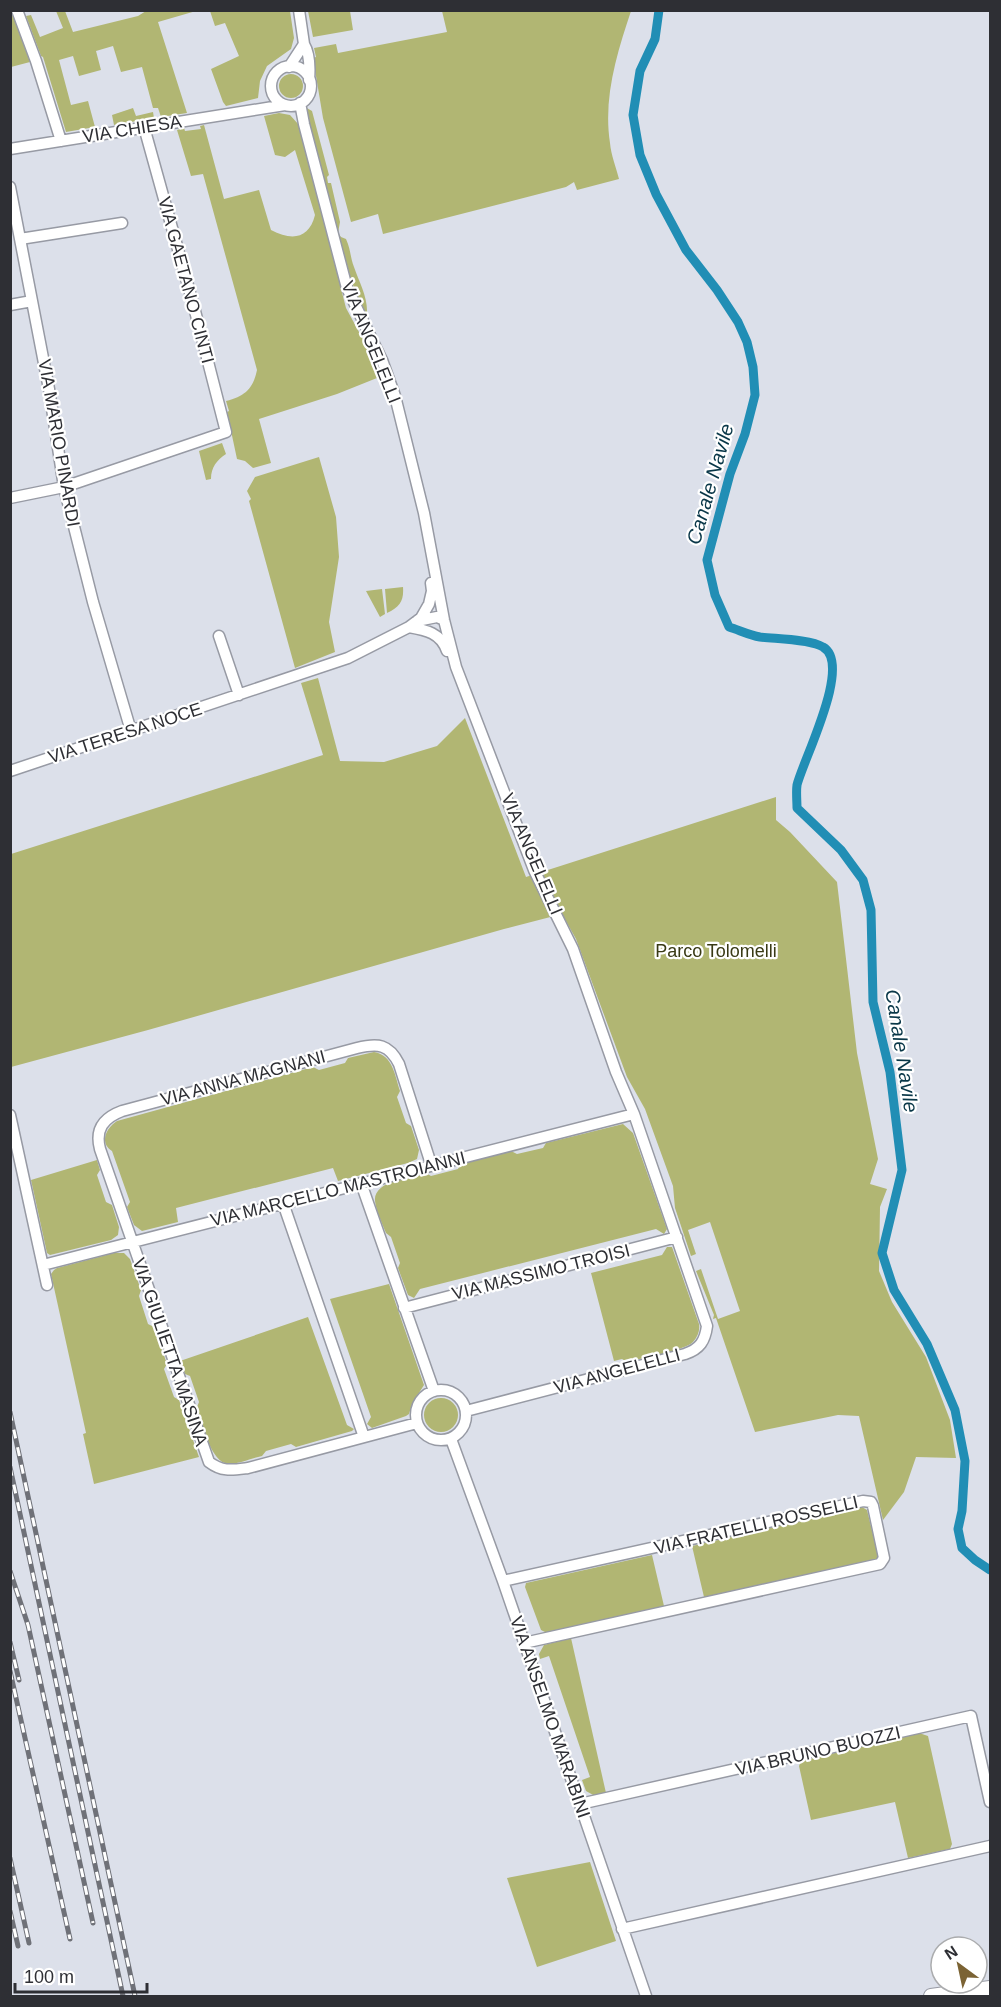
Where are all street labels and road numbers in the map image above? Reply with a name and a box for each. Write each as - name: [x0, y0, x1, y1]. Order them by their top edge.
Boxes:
- street label: VIA CHIESA: [81, 111, 183, 147]
- street label: VIA GAETANO CINTI: [154, 194, 218, 366]
- street label: VIA ANGELELLI: [337, 278, 405, 406]
- street label: VIA MARIO PINARDI: [34, 358, 84, 528]
- street label: VIA TERESA NOCE: [45, 699, 205, 767]
- street label: VIA ANGELELLI: [497, 790, 567, 918]
- street label: VIA ANNA MAGNANI: [158, 1046, 328, 1110]
- street label: VIA MARCELLO MASTROIANNI: [208, 1148, 468, 1230]
- street label: VIA MASSIMO TROISI: [450, 1240, 632, 1304]
- street label: VIA GIULIETTA MASINA: [128, 1255, 212, 1449]
- street label: VIA ANGELELLI: [552, 1345, 682, 1397]
- street label: VIA FRATELLI ROSSELLI: [652, 1492, 860, 1558]
- street label: VIA ANSELMO MARABINI: [506, 1613, 594, 1821]
- street label: VIA BRUNO BUOZZI: [733, 1722, 903, 1780]

